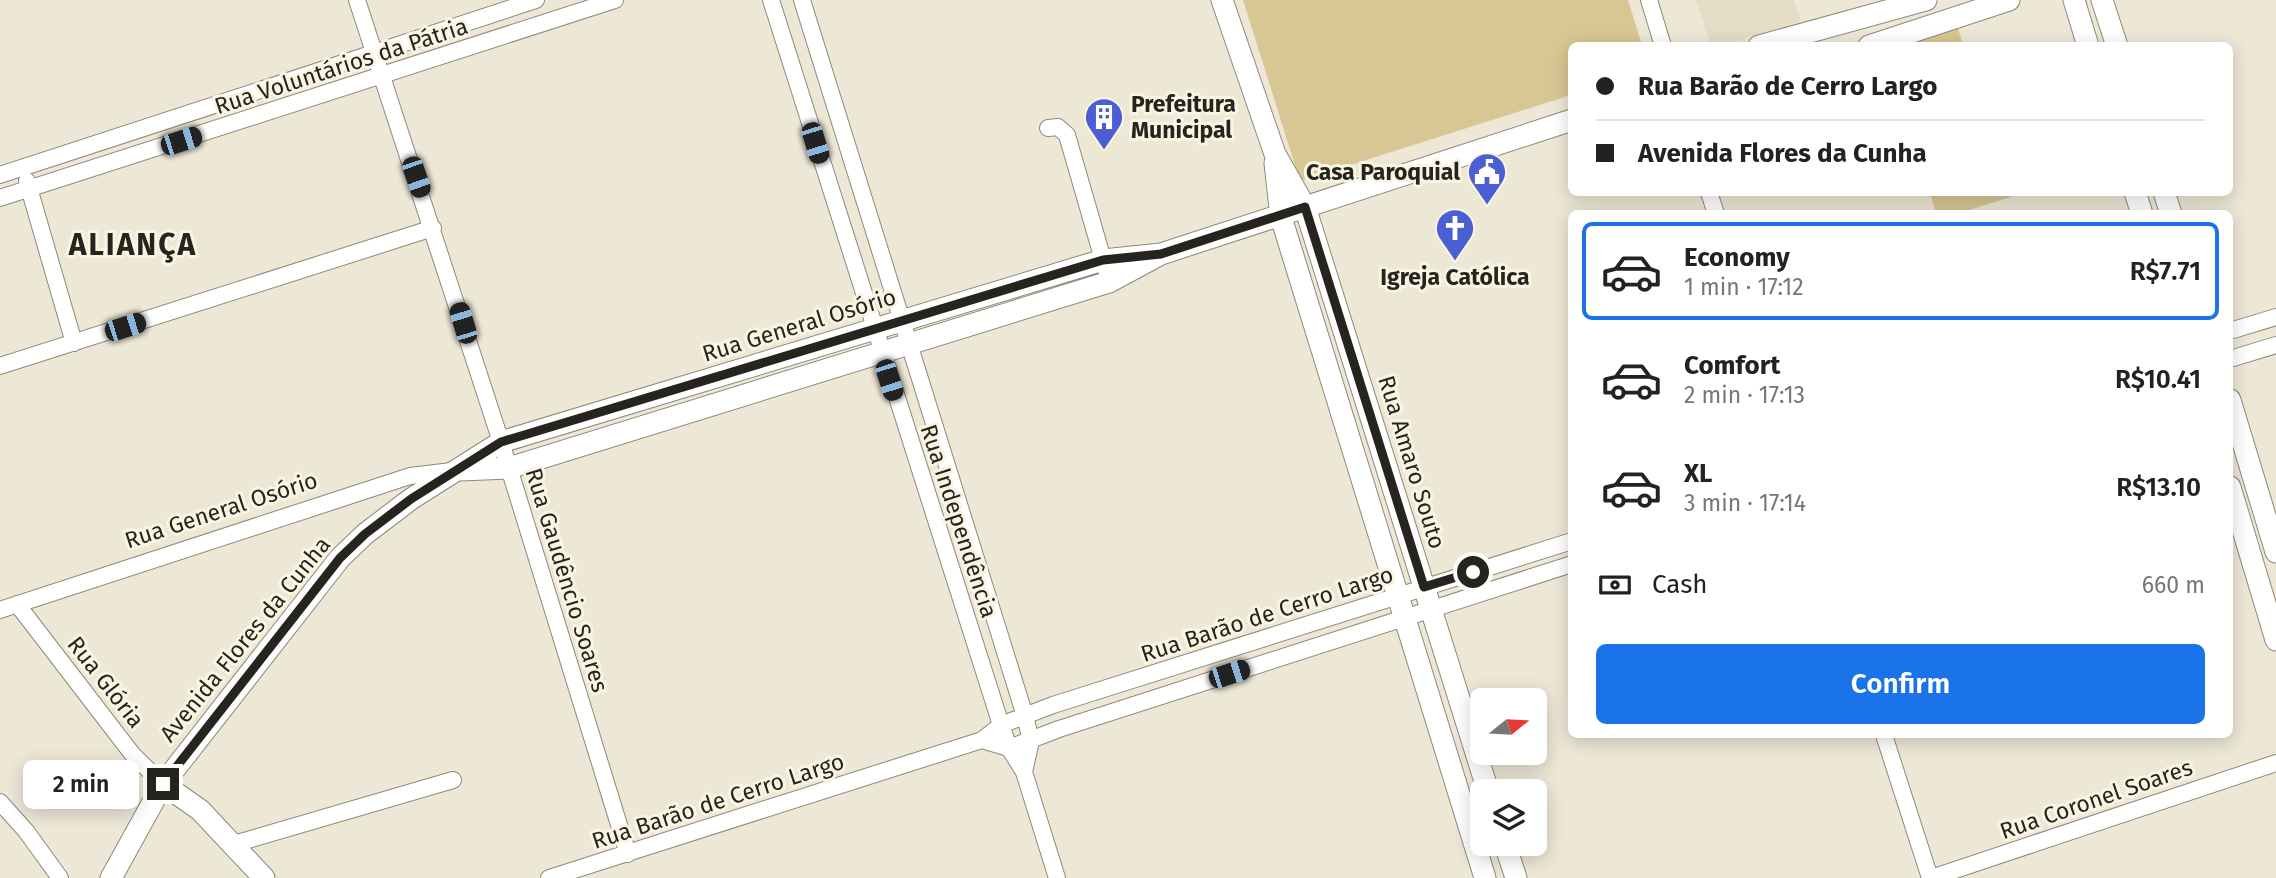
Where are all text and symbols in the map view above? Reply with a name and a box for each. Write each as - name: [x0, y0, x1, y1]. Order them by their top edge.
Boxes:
- street label: Rua Voluntários da Pátria: [211, 12, 471, 120]
- text: Rua Barão de Cerro Largo: [1638, 71, 1937, 102]
- place label: Prefeitura Municipal: [1131, 90, 1236, 144]
- building icon: Prefeitura Municipal: [1083, 96, 1125, 151]
- car: [799, 120, 832, 166]
- car: [158, 125, 205, 157]
- text: Avenida Flores da Cunha: [1638, 138, 1927, 169]
- public building icon: Casa Paroquial: [1466, 151, 1508, 206]
- car: [400, 154, 433, 200]
- place label: Casa Paroquial: [1306, 158, 1460, 186]
- church icon: Igreja Católica: [1434, 207, 1476, 262]
- district label: ALIANÇA: [68, 227, 197, 263]
- icon: car: [1600, 240, 1663, 303]
- text: Economy: [1684, 242, 1790, 273]
- text: R$7.71: [2130, 256, 2201, 287]
- place label: Igreja Católica: [1380, 263, 1530, 291]
- text: 1 min · 17:12: [1684, 273, 1804, 301]
- street label: Rua General Osório: [699, 282, 899, 368]
- car: [447, 300, 480, 346]
- car: [102, 311, 149, 343]
- icon: car: [1600, 348, 1663, 411]
- text: Comfort: [1684, 350, 1780, 381]
- car: [873, 357, 906, 403]
- text: R$10.41: [2115, 364, 2201, 395]
- street label: Rua Amaro Souto: [1372, 372, 1452, 552]
- text: 2 min · 17:13: [1684, 381, 1805, 409]
- street label: Rua Independência: [914, 421, 1004, 621]
- icon: car: [1600, 456, 1663, 519]
- text: XL: [1684, 458, 1712, 489]
- street label: Rua Gaudêncio Soares: [520, 465, 614, 695]
- street label: Rua General Osório: [121, 466, 321, 554]
- text: R$13.10: [2116, 472, 2201, 503]
- text: 3 min · 17:14: [1684, 489, 1806, 517]
- street label: Avenida Flores da Cunha: [154, 531, 336, 747]
- route start: [1457, 556, 1489, 588]
- street label: Rua Barão de Cerro Largo: [1137, 560, 1397, 668]
- icon: cash: [1596, 566, 1634, 604]
- text: Cash: [1652, 569, 1708, 600]
- text: 660 m: [2142, 571, 2205, 599]
- street label: Rua Glória: [62, 631, 150, 733]
- button: Confirm: [1596, 644, 2205, 724]
- car: [1206, 658, 1253, 690]
- north arrow: [1470, 688, 1547, 765]
- map controls: [1470, 688, 1547, 856]
- street label: Rua Barão de Cerro Largo: [588, 747, 848, 855]
- street label: Rua Coronel Soares: [1996, 753, 2196, 845]
- callout: 2 min: [23, 760, 138, 808]
- route end: [147, 768, 179, 800]
- text: 2 min: [53, 770, 109, 798]
- button: layers: [1470, 779, 1547, 856]

